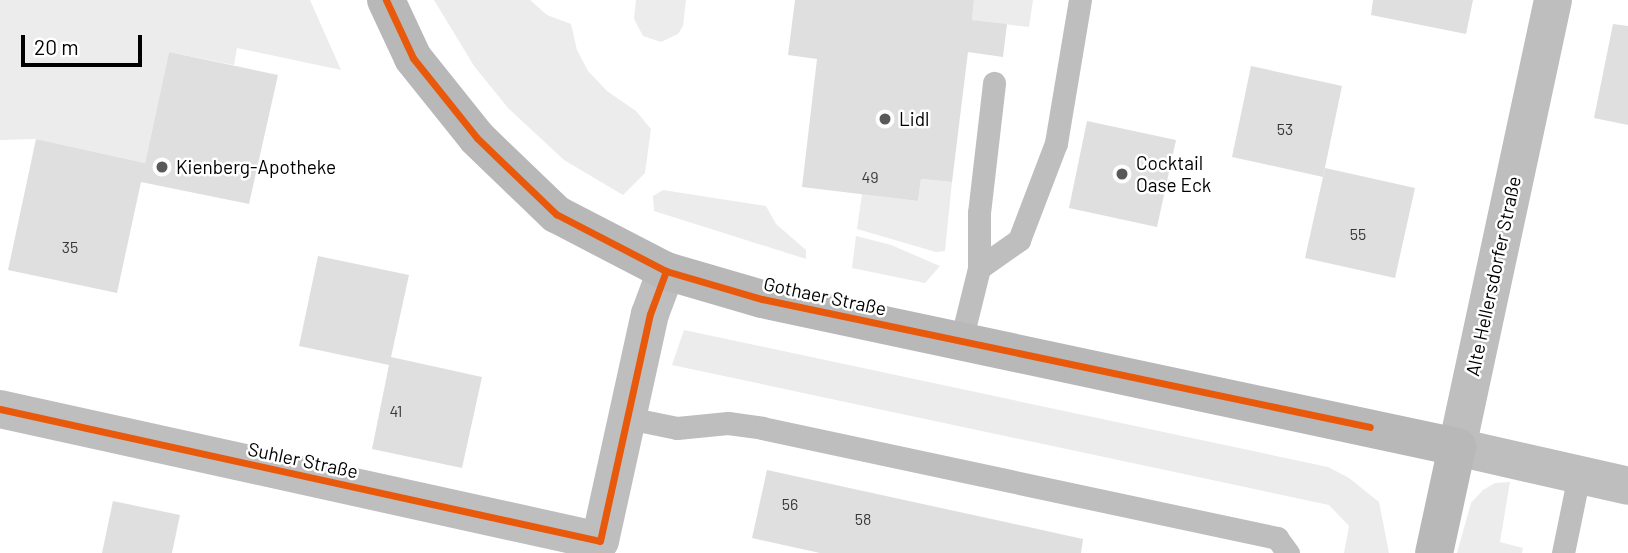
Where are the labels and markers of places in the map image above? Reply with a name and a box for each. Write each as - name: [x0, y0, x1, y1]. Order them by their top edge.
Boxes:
- place label: Lidl: [899, 108, 929, 130]
- marker: Lidl: [877, 111, 893, 127]
- place label: Cocktail Oase Eck: [1136, 152, 1211, 196]
- place label: Kienberg-Apotheke: [176, 156, 336, 178]
- marker: Kienberg-Apotheke: [154, 159, 170, 175]
- marker: Cocktail Oase Eck: [1114, 166, 1130, 182]

